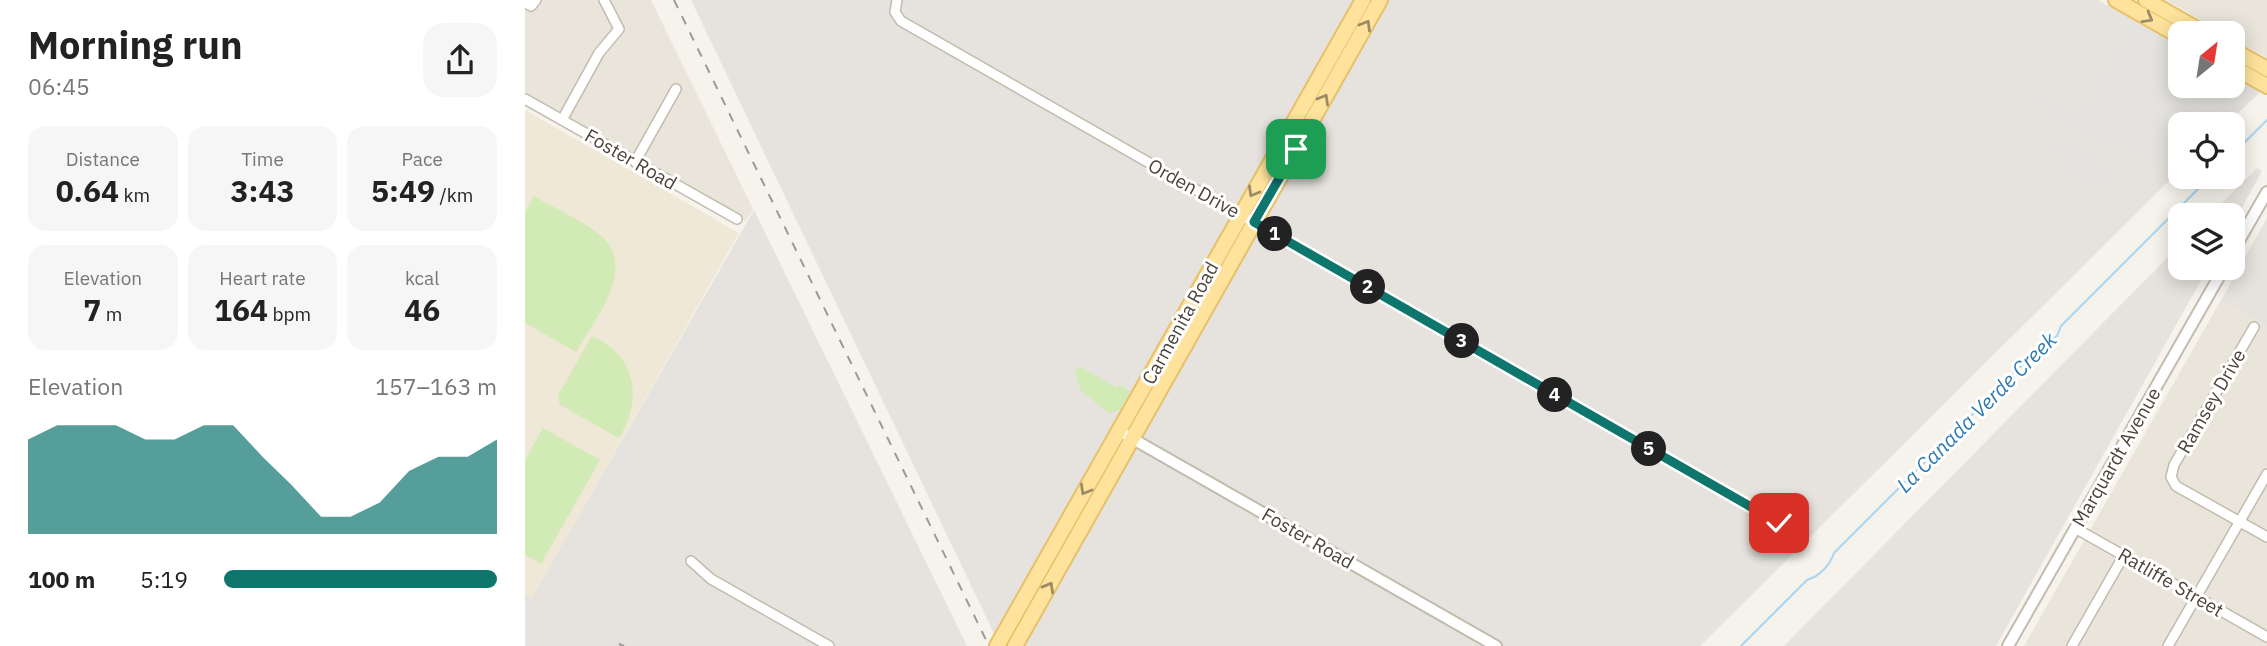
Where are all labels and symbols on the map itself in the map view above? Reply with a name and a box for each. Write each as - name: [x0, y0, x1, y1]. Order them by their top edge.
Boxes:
- one-way arrow: [2141, 10, 2154, 23]
- one-way arrow: [1358, 20, 1371, 32]
- north arrow: [2168, 21, 2245, 98]
- one-way arrow: [1316, 94, 1329, 106]
- pin: [1266, 119, 1326, 179]
- street label: Foster Road: [581, 123, 681, 195]
- street label: Orden Drive: [1144, 153, 1244, 223]
- one-way arrow: [1248, 184, 1261, 197]
- pin: 1: [1257, 216, 1293, 252]
- street label: Carmenita Road: [1136, 258, 1224, 388]
- pin: 2: [1351, 270, 1385, 304]
- pin: 3: [1445, 324, 1479, 358]
- water label: La Canada Verde Creek: [1890, 325, 2063, 498]
- street label: Ramsey Drive: [2172, 345, 2250, 457]
- pin: 4: [1537, 378, 1573, 412]
- street label: Marquardt Avenue: [2066, 383, 2166, 531]
- pin: 5: [1631, 432, 1667, 466]
- one-way arrow: [1080, 483, 1093, 496]
- pin: [1749, 493, 1809, 553]
- street label: Foster Road: [1258, 502, 1358, 574]
- street label: Ratliffe Street: [2114, 542, 2228, 622]
- one-way arrow: [1041, 581, 1054, 594]

